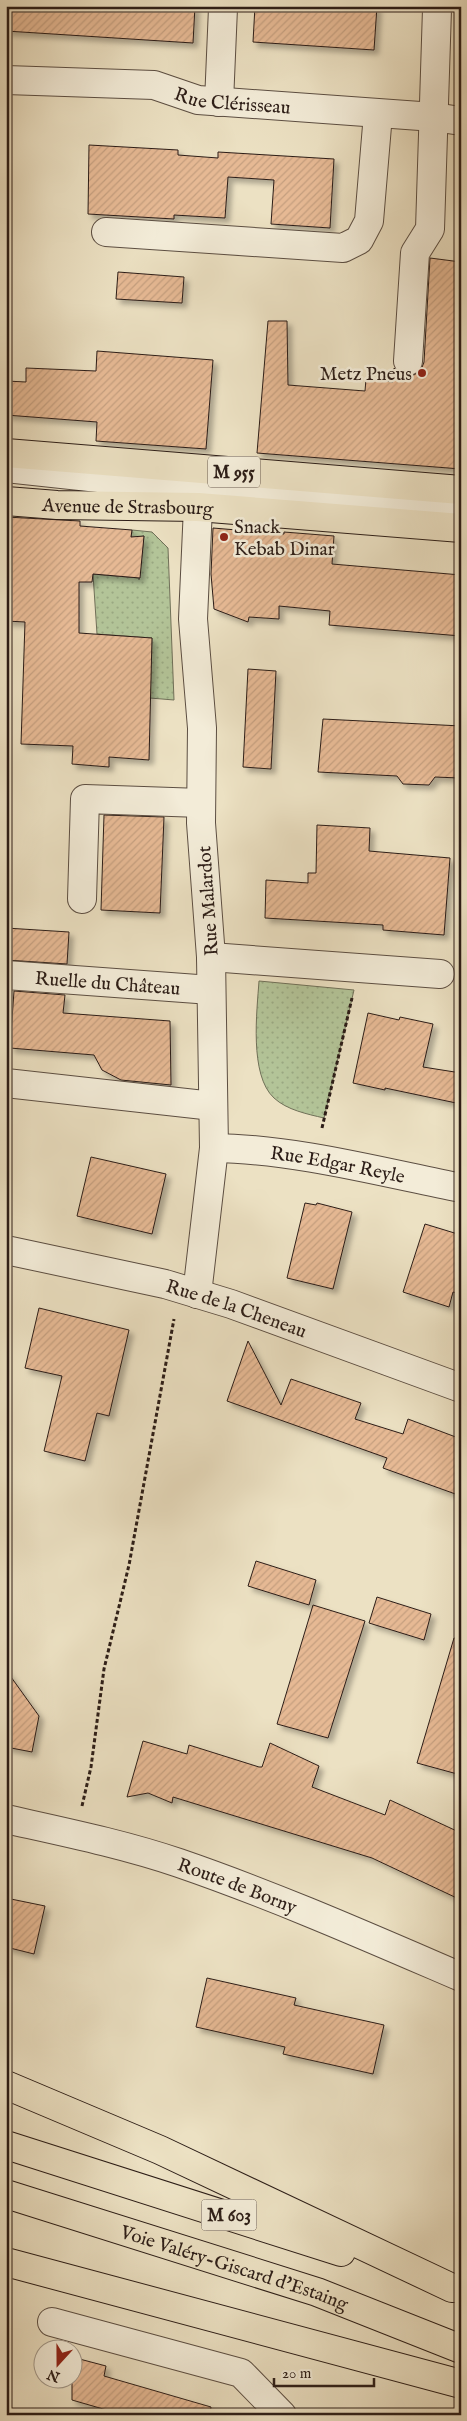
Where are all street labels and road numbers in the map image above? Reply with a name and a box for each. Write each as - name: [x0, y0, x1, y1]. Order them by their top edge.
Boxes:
- street label: Rue Clérisseau: [171, 83, 291, 121]
- road number: M 955: [208, 457, 260, 488]
- street label: Avenue de Strasbourg: [40, 494, 215, 522]
- street label: Rue Malardot: [193, 844, 225, 957]
- street label: Ruelle du Château: [34, 967, 181, 1002]
- street label: Rue Edgar Reyle: [269, 1142, 407, 1190]
- street label: Rue de la Cheneau: [163, 1275, 310, 1345]
- street label: Route de Borny: [174, 1853, 301, 1920]
- road number: M 603: [202, 2200, 256, 2230]
- street label: Voie Valéry-Giscard d'Estaing: [116, 2221, 352, 2317]

